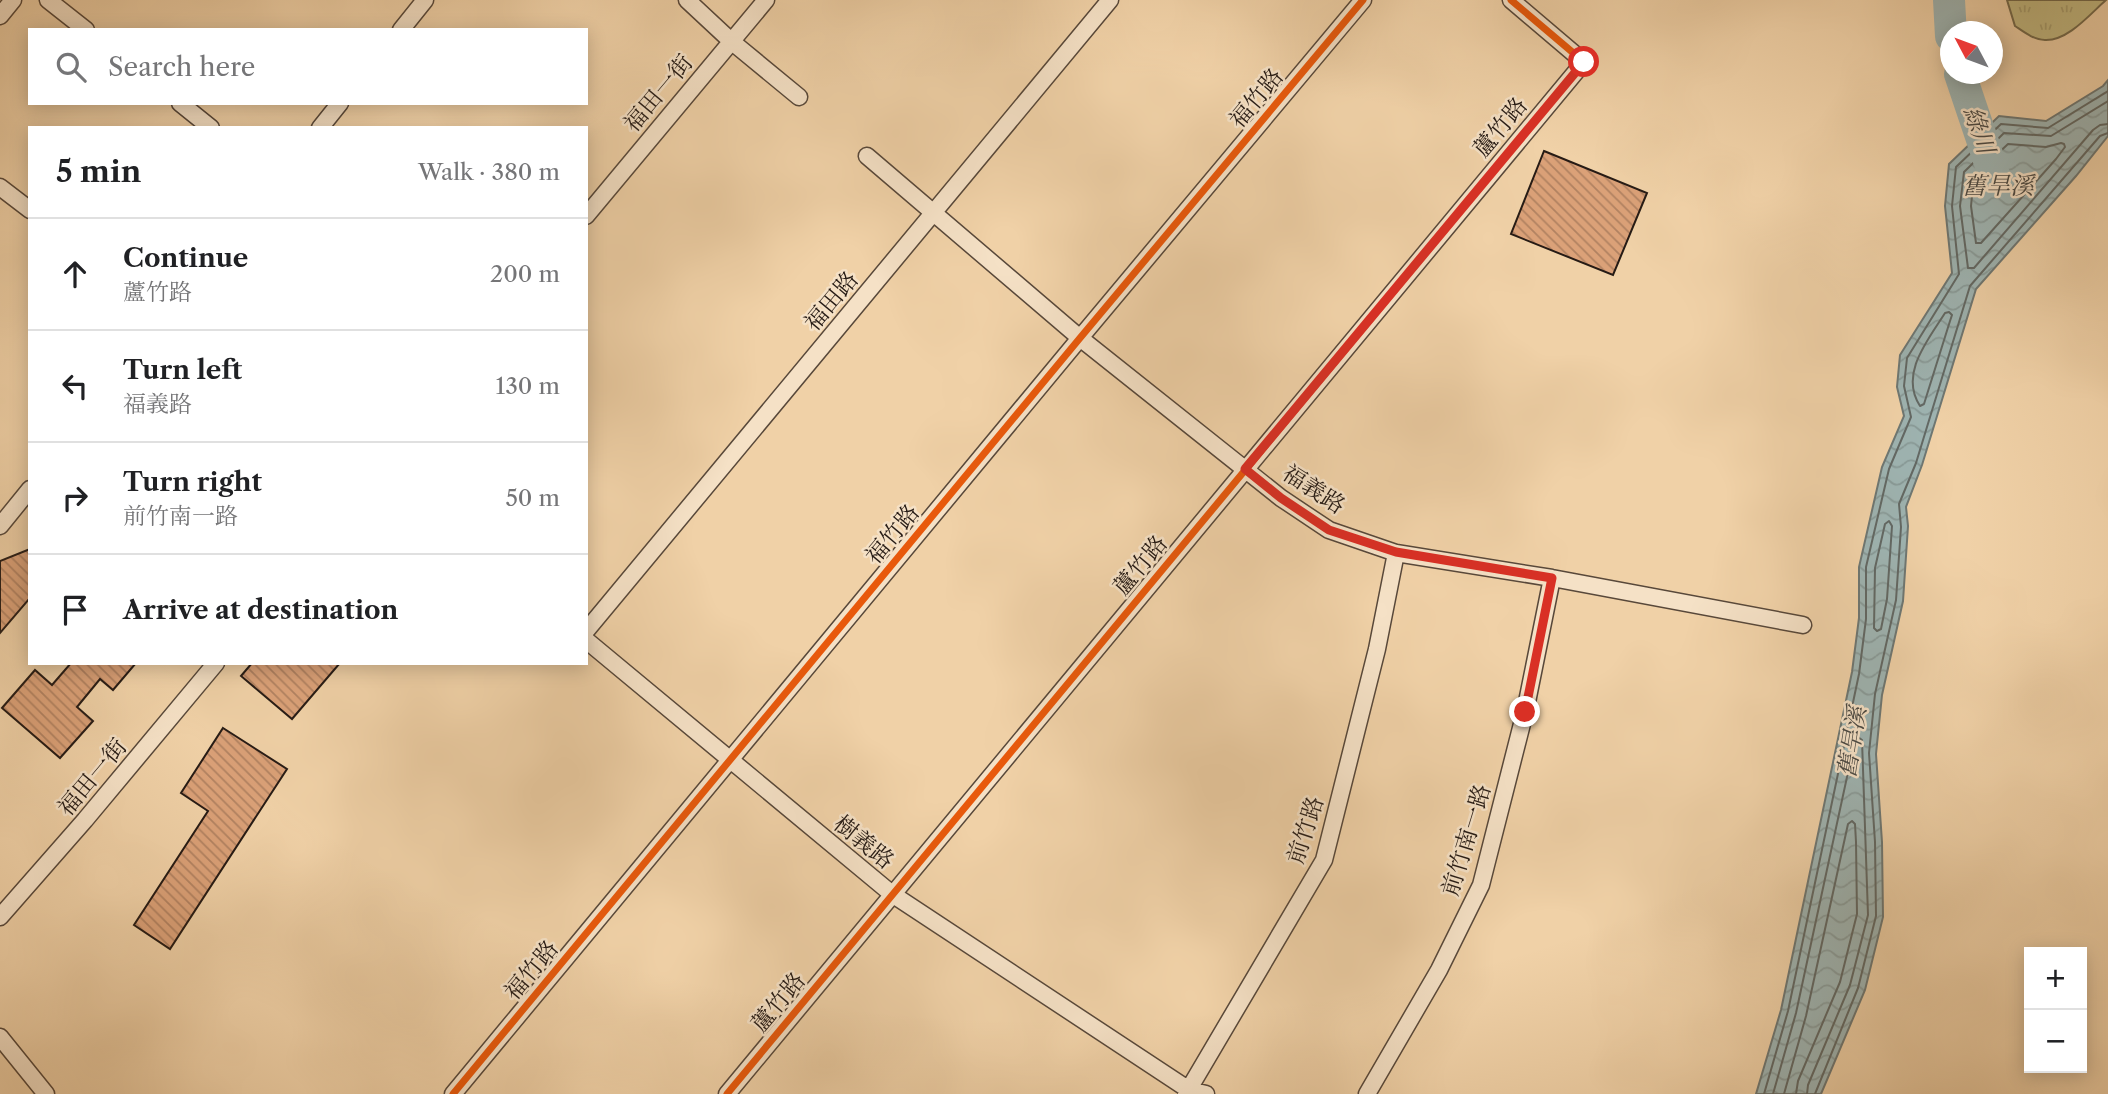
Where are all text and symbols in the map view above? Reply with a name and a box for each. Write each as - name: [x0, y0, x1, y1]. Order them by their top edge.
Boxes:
- north arrow: [1940, 21, 2003, 84]
- search box: [28, 28, 588, 105]
- route start: [1568, 46, 1599, 77]
- icon: search: [52, 48, 90, 86]
- street label: 福田一街: [618, 49, 698, 137]
- text: Search here: [108, 51, 255, 83]
- street label: 福竹路: [1223, 63, 1289, 133]
- street label: 蘆竹路: [1467, 92, 1533, 162]
- water label: 綠川: [1958, 102, 2002, 160]
- text: 5 min: [56, 153, 141, 190]
- text: Walk · 380 m: [418, 158, 560, 186]
- water label: 舊旱溪: [1962, 171, 2037, 200]
- text: Continue: [123, 242, 248, 274]
- icon: ahead: [56, 255, 94, 293]
- text: 200 m: [490, 260, 560, 288]
- street label: 福田路: [798, 266, 864, 336]
- text: 蘆竹路: [123, 278, 192, 306]
- text: Turn left: [123, 354, 242, 386]
- icon: left: [56, 367, 94, 405]
- text: 130 m: [496, 372, 560, 400]
- text: 福義路: [123, 390, 192, 418]
- street label: 福義路: [1277, 458, 1351, 520]
- text: Turn right: [123, 466, 262, 498]
- icon: right: [56, 479, 94, 517]
- text: 50 m: [505, 484, 560, 512]
- street label: 福竹路: [859, 499, 925, 569]
- text: 前竹南一路: [123, 502, 238, 530]
- street label: 蘆竹路: [1107, 530, 1173, 600]
- icon: arrive: [56, 591, 94, 629]
- text: Arrive at destination: [123, 594, 398, 626]
- route end: [1509, 696, 1540, 727]
- water label: 舊旱溪: [1832, 701, 1872, 780]
- street label: 福田一街: [52, 733, 132, 821]
- street label: 前竹南一路: [1436, 781, 1496, 899]
- street label: 前竹路: [1281, 793, 1329, 867]
- street label: 樹義路: [828, 809, 900, 875]
- street label: 福竹路: [498, 935, 564, 1005]
- map controls: [2024, 947, 2087, 1073]
- button: +: [2024, 947, 2087, 1010]
- street label: 蘆竹路: [745, 967, 811, 1037]
- button: −: [2024, 1010, 2087, 1073]

